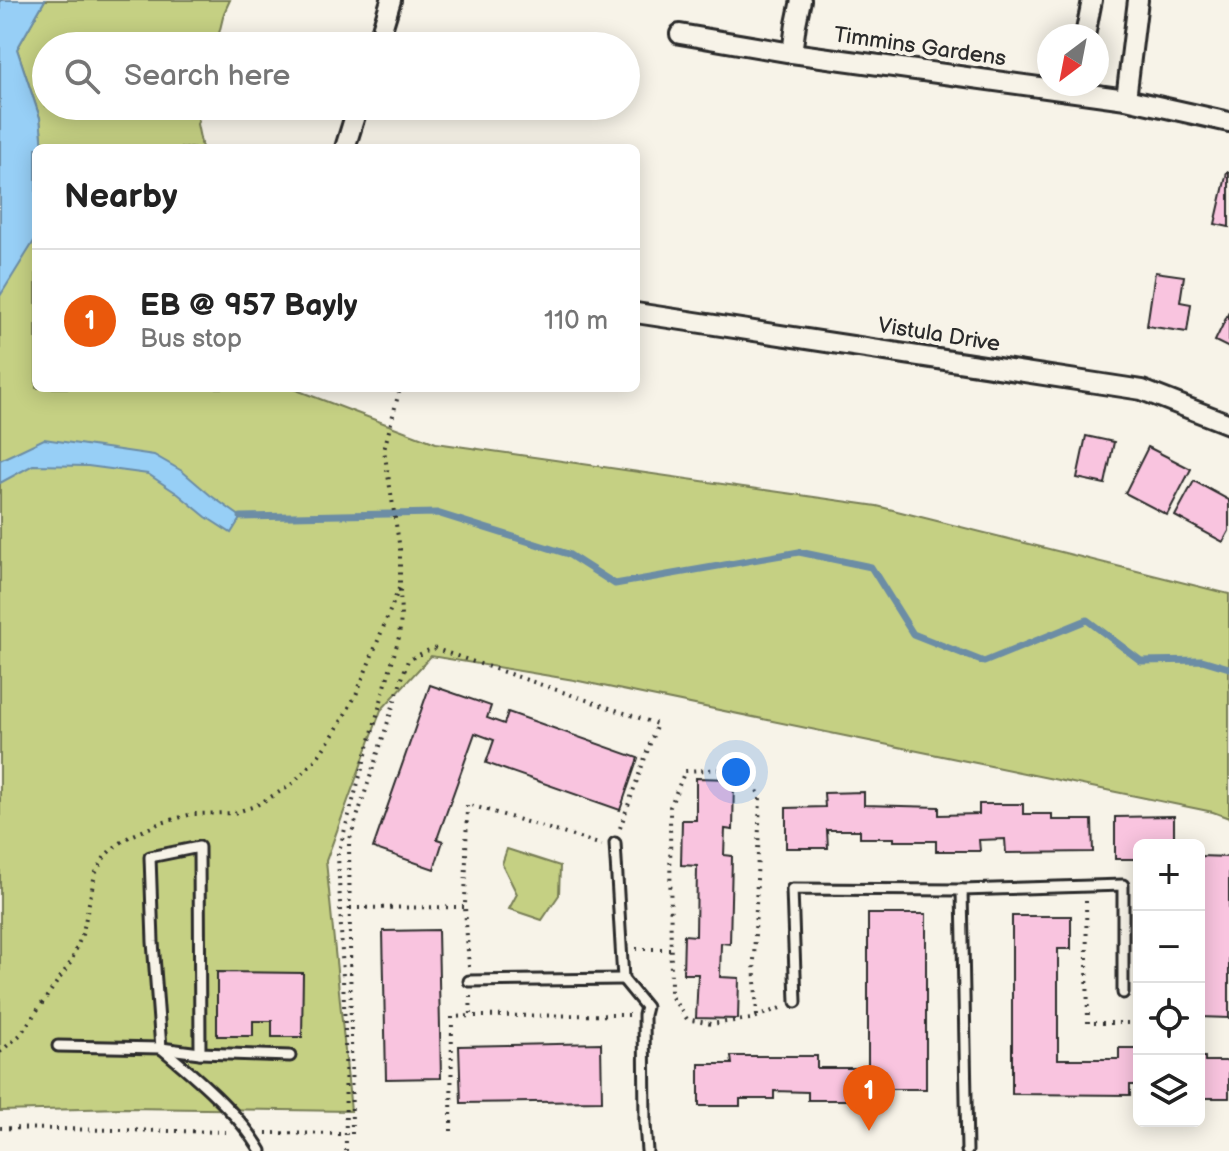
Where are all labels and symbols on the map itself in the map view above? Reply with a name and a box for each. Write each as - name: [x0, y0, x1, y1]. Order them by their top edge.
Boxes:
- street label: Timmins Gardens: [832, 22, 1008, 72]
- north arrow: [1037, 24, 1109, 96]
- street label: Vistula Drive: [876, 312, 1002, 358]
- your location: [716, 752, 756, 792]
- pin: 1: [843, 1065, 895, 1131]

